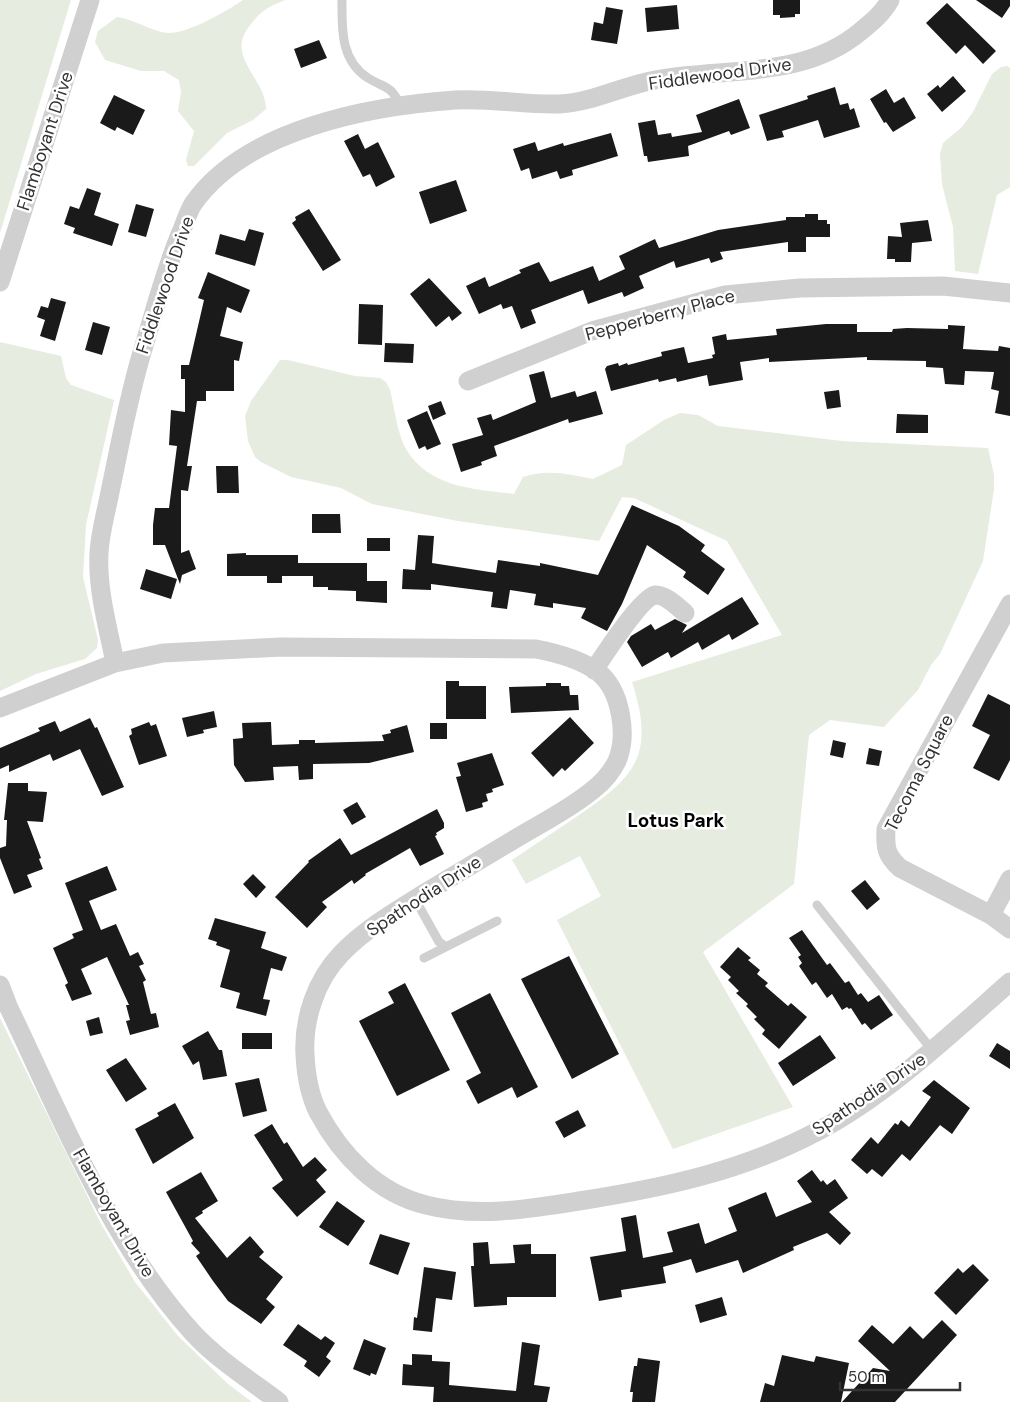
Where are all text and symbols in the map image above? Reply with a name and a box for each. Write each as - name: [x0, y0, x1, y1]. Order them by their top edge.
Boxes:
- street label: Fiddlewood Drive: [647, 52, 793, 96]
- street label: Flamboyant Drive: [11, 68, 79, 214]
- street label: Fiddlewood Drive: [130, 213, 200, 357]
- street label: Pepperberry Place: [583, 283, 737, 347]
- street label: Tecoma Square: [879, 710, 959, 836]
- district label: Lotus Park: [628, 808, 724, 833]
- street label: Spathodia Drive: [362, 850, 486, 942]
- street label: Spathodia Drive: [808, 1047, 930, 1141]
- street label: Flamboyant Drive: [67, 1144, 161, 1282]
- scale bar: [840, 1360, 960, 1392]
- text: 50 m: [848, 1367, 885, 1387]

